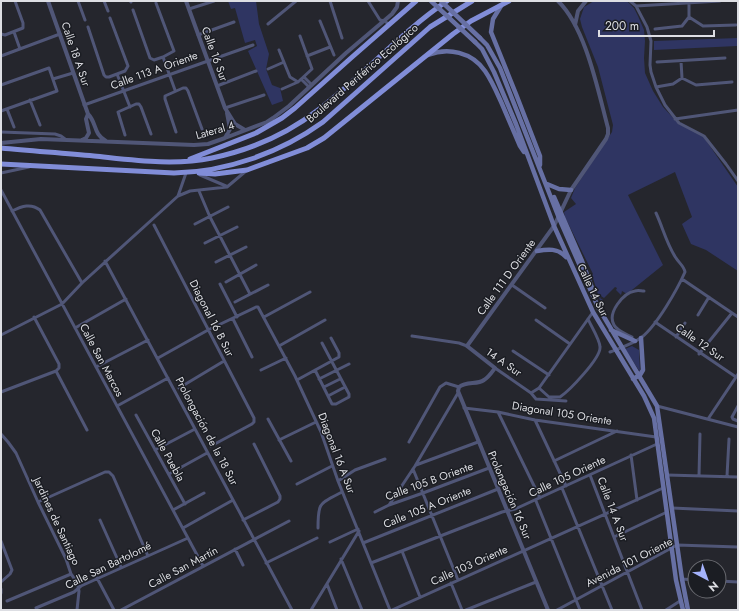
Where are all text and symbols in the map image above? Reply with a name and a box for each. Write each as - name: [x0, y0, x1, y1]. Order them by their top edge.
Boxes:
- scale bar: [599, 12, 714, 38]
- text: 200 m: [605, 17, 639, 35]
- street label: Calle 18 A Sur: [57, 20, 95, 89]
- street label: Boulevard Periférico Ecológico: [303, 20, 421, 126]
- street label: Calle 16 Sur: [198, 24, 232, 84]
- street label: Calle 113 A Oriente: [108, 47, 200, 93]
- street label: Lateral 4: [194, 117, 237, 143]
- street label: Calle 111 D Oriente: [473, 235, 539, 318]
- street label: Calle 14 Sur: [573, 261, 613, 319]
- street label: Diagonal 16 B Sur: [186, 277, 238, 359]
- street label: Calle 12 Sur: [672, 319, 728, 365]
- street label: Calle San Marcos: [76, 321, 128, 400]
- street label: 14 A Sur: [483, 344, 525, 380]
- street label: Prolongación de la 18 Sur: [172, 374, 242, 488]
- street label: Diagonal 105 Oriente: [511, 397, 613, 429]
- street label: Diagonal 16 A Sur: [314, 410, 360, 496]
- street label: Calle Puebla: [147, 426, 189, 484]
- street label: Prolongación 16 Sur: [484, 448, 536, 542]
- street label: Calle 105 Oriente: [526, 451, 608, 501]
- street label: Calle 105 B Oriente: [383, 458, 475, 504]
- street label: Jardines de Santiago: [29, 473, 84, 568]
- street label: Calle 14 A Sur: [593, 475, 633, 544]
- street label: Calle 105 A Oriente: [381, 482, 474, 532]
- street label: Avenida 101 Oriente: [583, 533, 675, 591]
- street label: Calle San Bartolomé: [62, 537, 154, 593]
- street label: Calle 103 Oriente: [428, 541, 510, 589]
- street label: Calle San Martín: [145, 542, 221, 592]
- north arrow: [687, 559, 727, 599]
- text: N: [705, 578, 722, 595]

